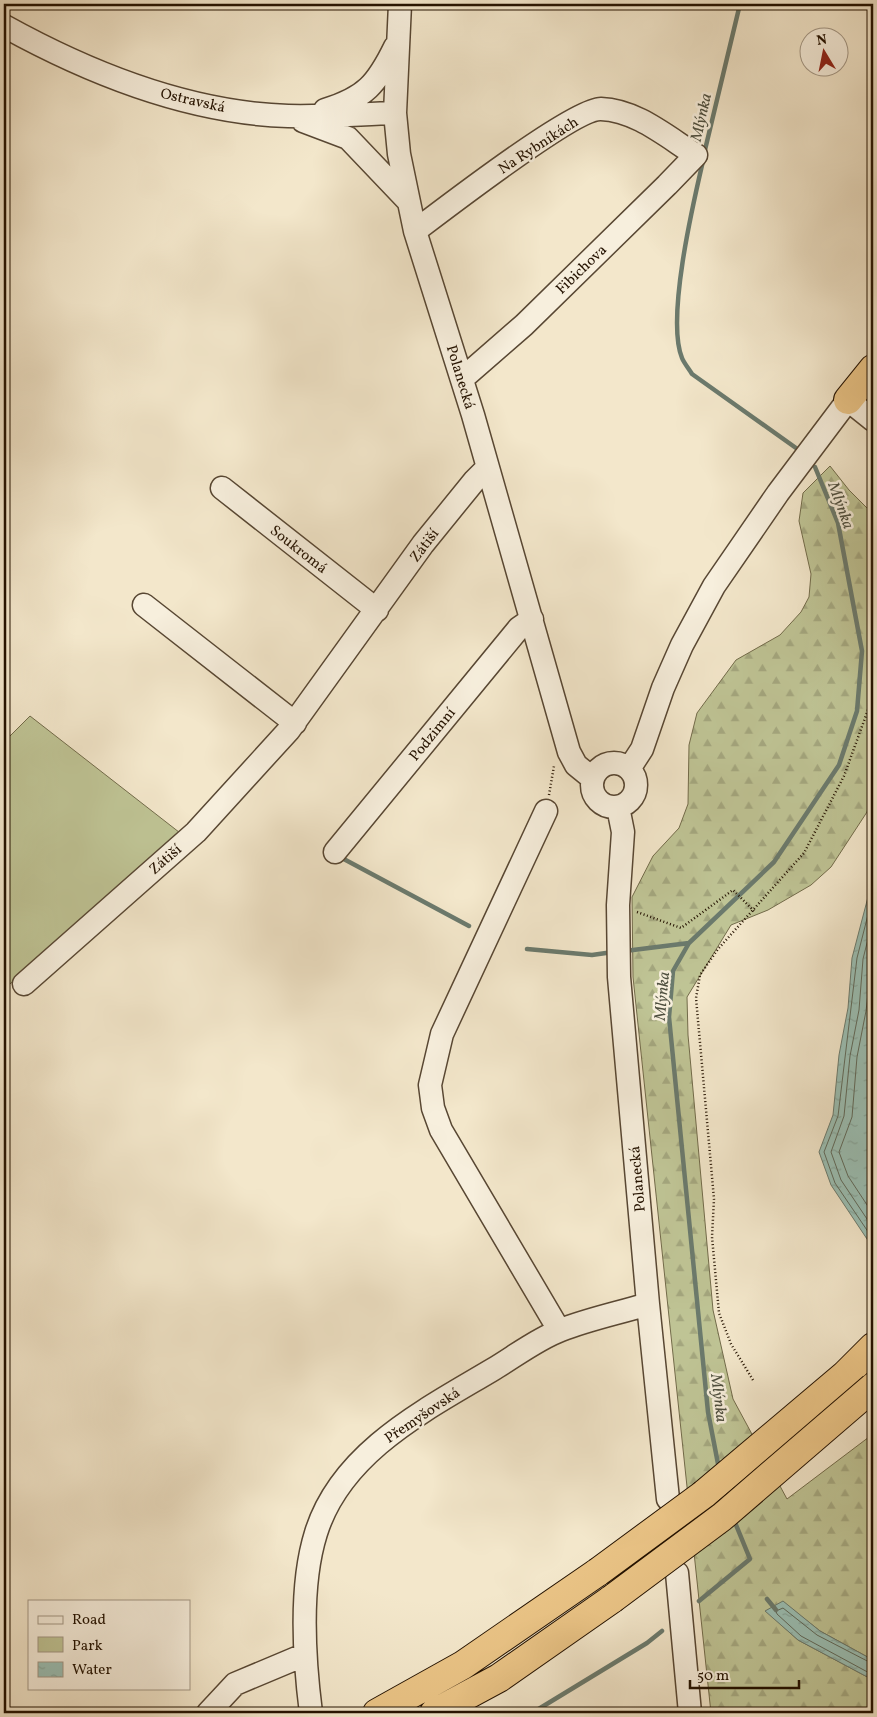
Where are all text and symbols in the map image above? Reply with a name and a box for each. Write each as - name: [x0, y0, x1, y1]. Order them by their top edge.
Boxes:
- north arrow: [800, 28, 850, 78]
- text: N: [815, 30, 829, 51]
- street label: Ostravská: [158, 84, 227, 119]
- water label: Mlýnka: [686, 91, 718, 145]
- street label: Na Rybníkách: [495, 112, 583, 180]
- street label: Fibichova: [552, 240, 612, 300]
- street label: Polanecká: [440, 343, 479, 412]
- water label: Mlýnka: [821, 478, 859, 533]
- street label: Soukromá: [265, 521, 331, 579]
- street label: Zátiší: [406, 524, 445, 567]
- street label: Podzimní: [405, 703, 462, 766]
- street label: Zátiší: [145, 840, 187, 880]
- water label: Mlýnka: [650, 971, 676, 1022]
- street label: Polanecká: [625, 1145, 652, 1213]
- water label: Mlýnka: [704, 1372, 732, 1424]
- street label: Přemyšovská: [381, 1383, 465, 1449]
- legend: [28, 1600, 190, 1690]
- text: Road: [72, 1610, 106, 1631]
- text: Park: [72, 1636, 103, 1657]
- scale bar: [690, 1657, 798, 1689]
- text: Water: [72, 1660, 112, 1681]
- text: 50 m: [697, 1666, 729, 1687]

